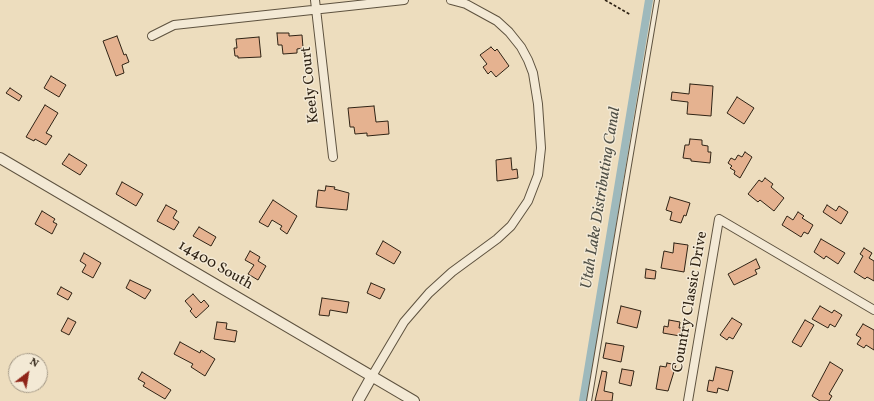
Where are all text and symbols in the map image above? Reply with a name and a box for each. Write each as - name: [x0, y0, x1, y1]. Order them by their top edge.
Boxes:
- street label: Keely Court: [298, 46, 324, 124]
- water label: Utah Lake Distributing Canal: [578, 106, 626, 290]
- street label: Country Classic Drive: [670, 230, 712, 374]
- street label: 14400 South: [174, 237, 256, 295]
- north arrow: [8, 353, 48, 393]
- text: N: [27, 355, 41, 372]

